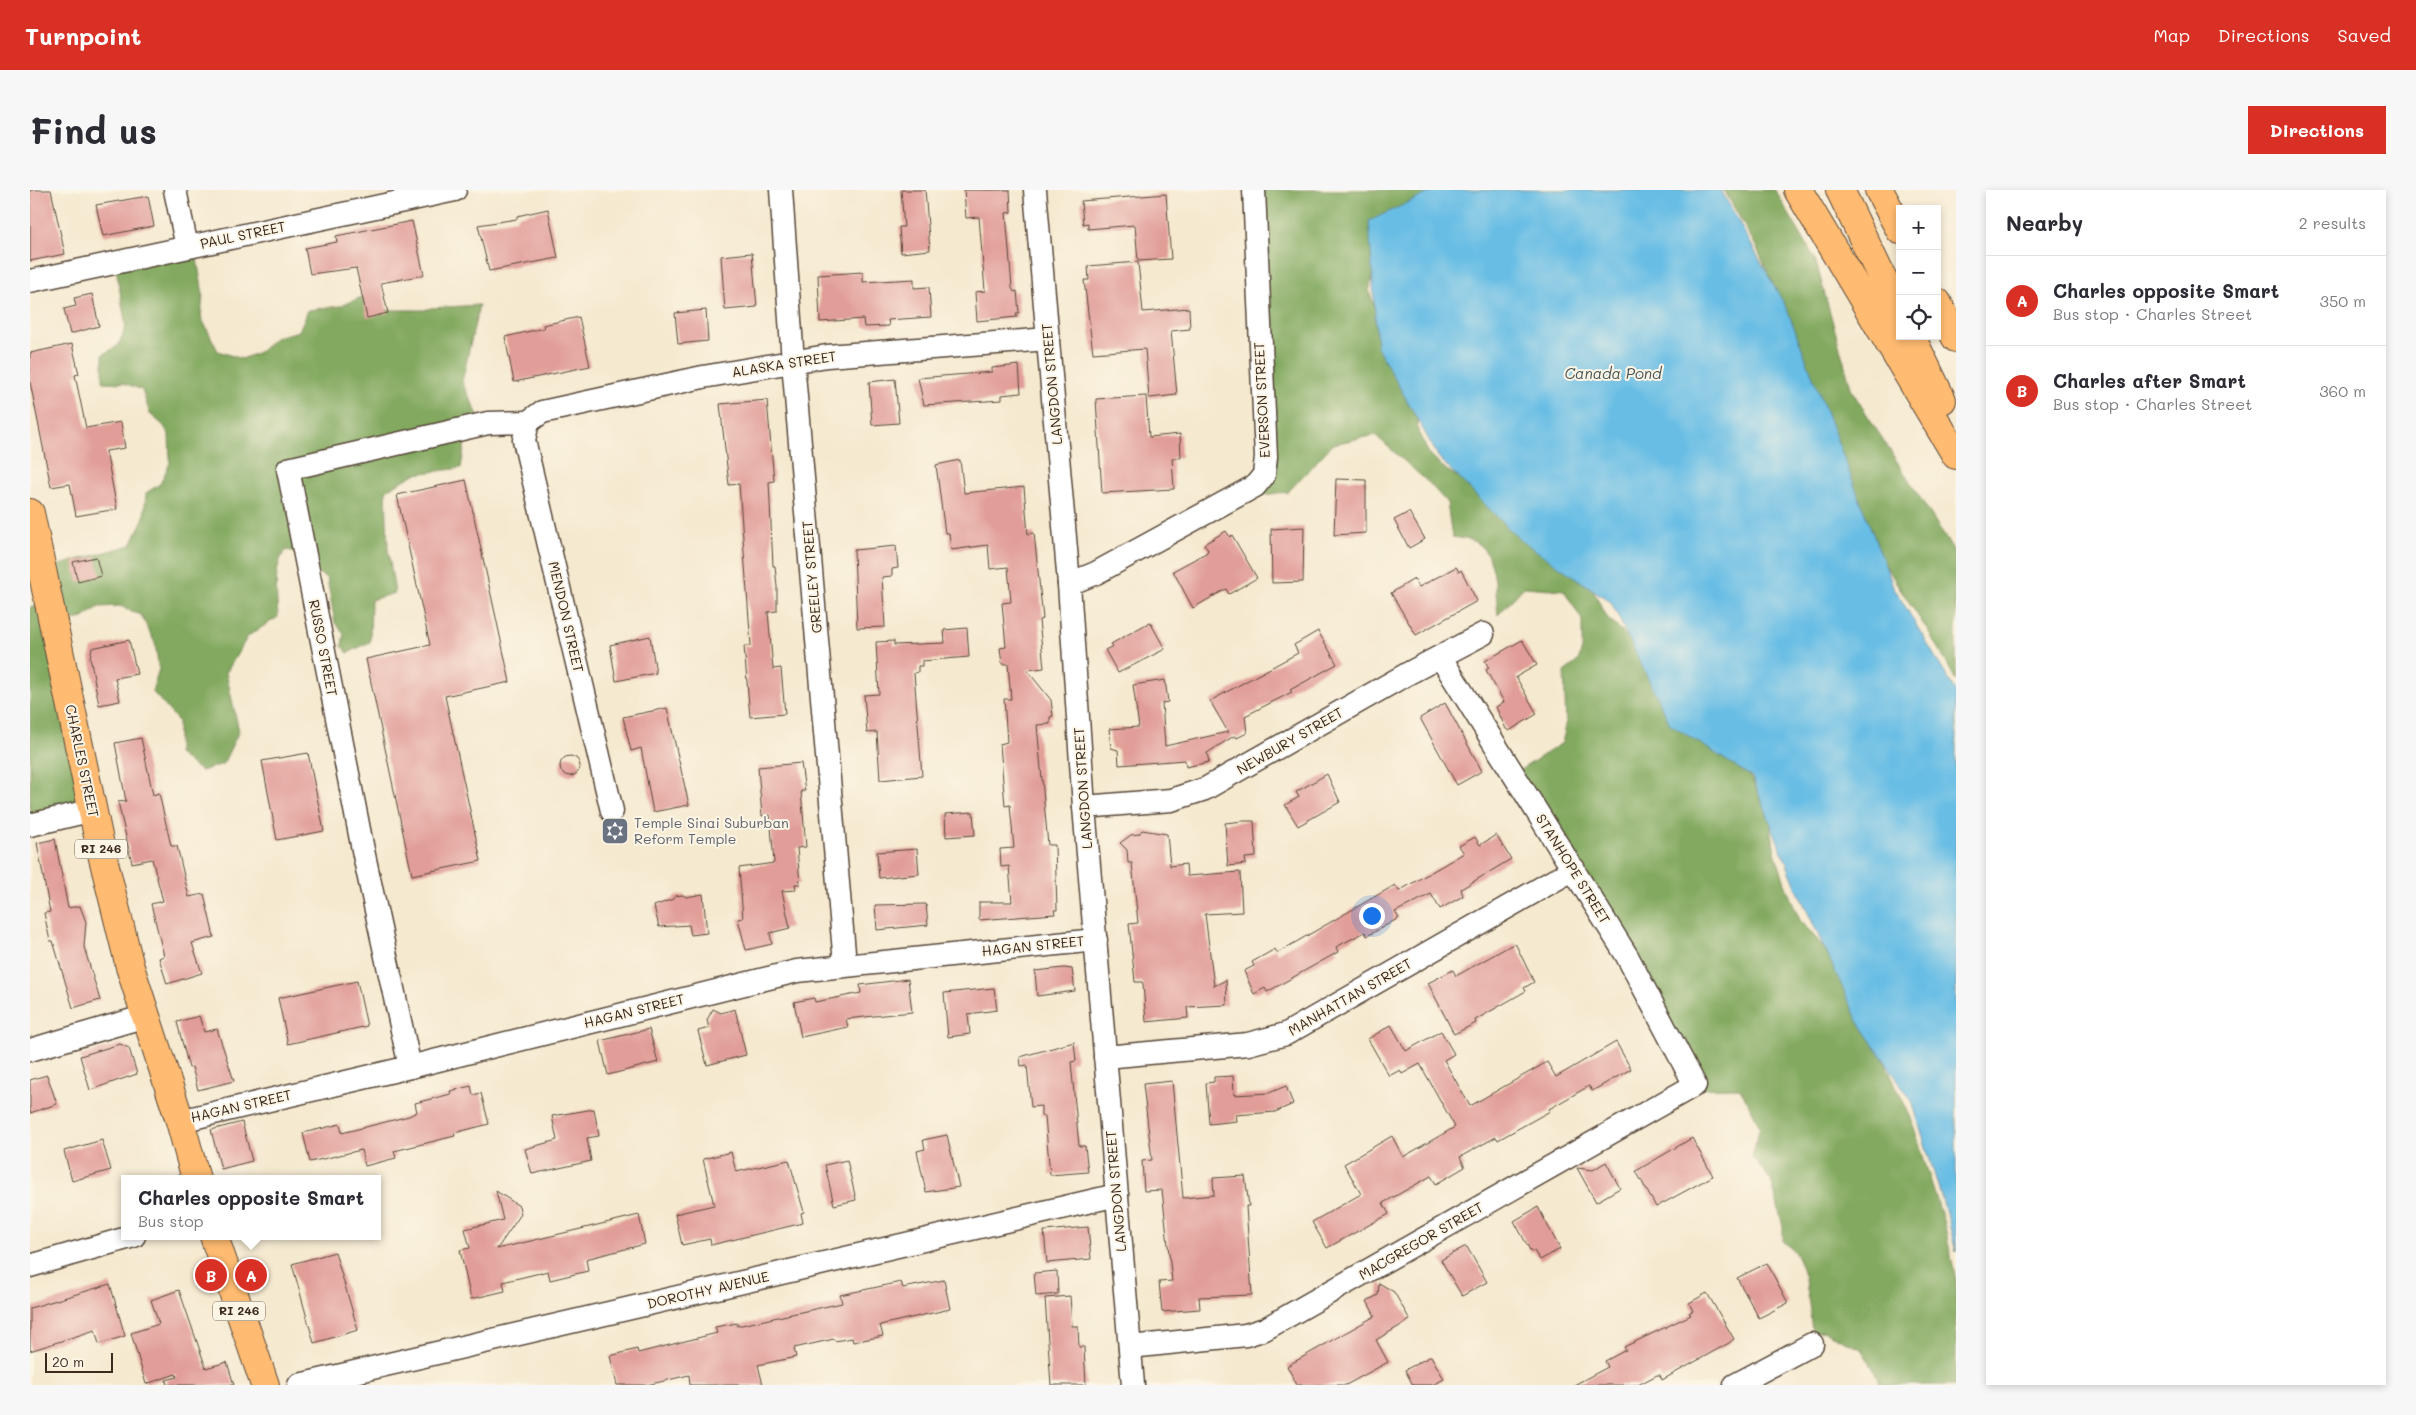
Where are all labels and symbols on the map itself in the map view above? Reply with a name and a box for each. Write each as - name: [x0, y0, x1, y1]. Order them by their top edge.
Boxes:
- street label: PAUL STREET: [198, 216, 288, 253]
- street label: LANGDON STREET: [1037, 322, 1066, 446]
- street label: EVERSON STREET: [1249, 341, 1274, 459]
- street label: ALASKA STREET: [730, 346, 838, 381]
- water label: Canada Pond: [1564, 363, 1663, 383]
- street label: GREELEY STREET: [797, 520, 826, 634]
- street label: MENDON STREET: [544, 559, 589, 675]
- street label: RUSSO STREET: [305, 598, 342, 698]
- street label: NEWBURY STREET: [1233, 702, 1347, 779]
- street label: CHARLES STREET: [61, 703, 104, 819]
- street label: LANGDON STREET: [1069, 726, 1096, 849]
- street label: STANHOPE STREET: [1532, 810, 1615, 928]
- place label: Temple Sinai Suburban Reform Temple: [634, 813, 789, 848]
- synagogue icon: Temple Sinai Suburban Reform Temple: [600, 816, 630, 846]
- road number: RI 246: [75, 840, 127, 859]
- your location: [1359, 903, 1385, 929]
- street label: HAGAN STREET: [981, 931, 1085, 960]
- street label: MANHATTAN STREET: [1285, 953, 1415, 1040]
- street label: HAGAN STREET: [582, 989, 686, 1032]
- street label: HAGAN STREET: [189, 1085, 293, 1126]
- street label: LANGDON STREET: [1101, 1129, 1130, 1253]
- street label: MACGREGOR STREET: [1355, 1197, 1487, 1284]
- pin: B: [195, 1256, 227, 1294]
- pin: A: [235, 1256, 267, 1294]
- street label: DOROTHY AVENUE: [645, 1266, 771, 1313]
- road number: RI 246: [213, 1302, 265, 1320]
- scale bar: [45, 1350, 112, 1373]

